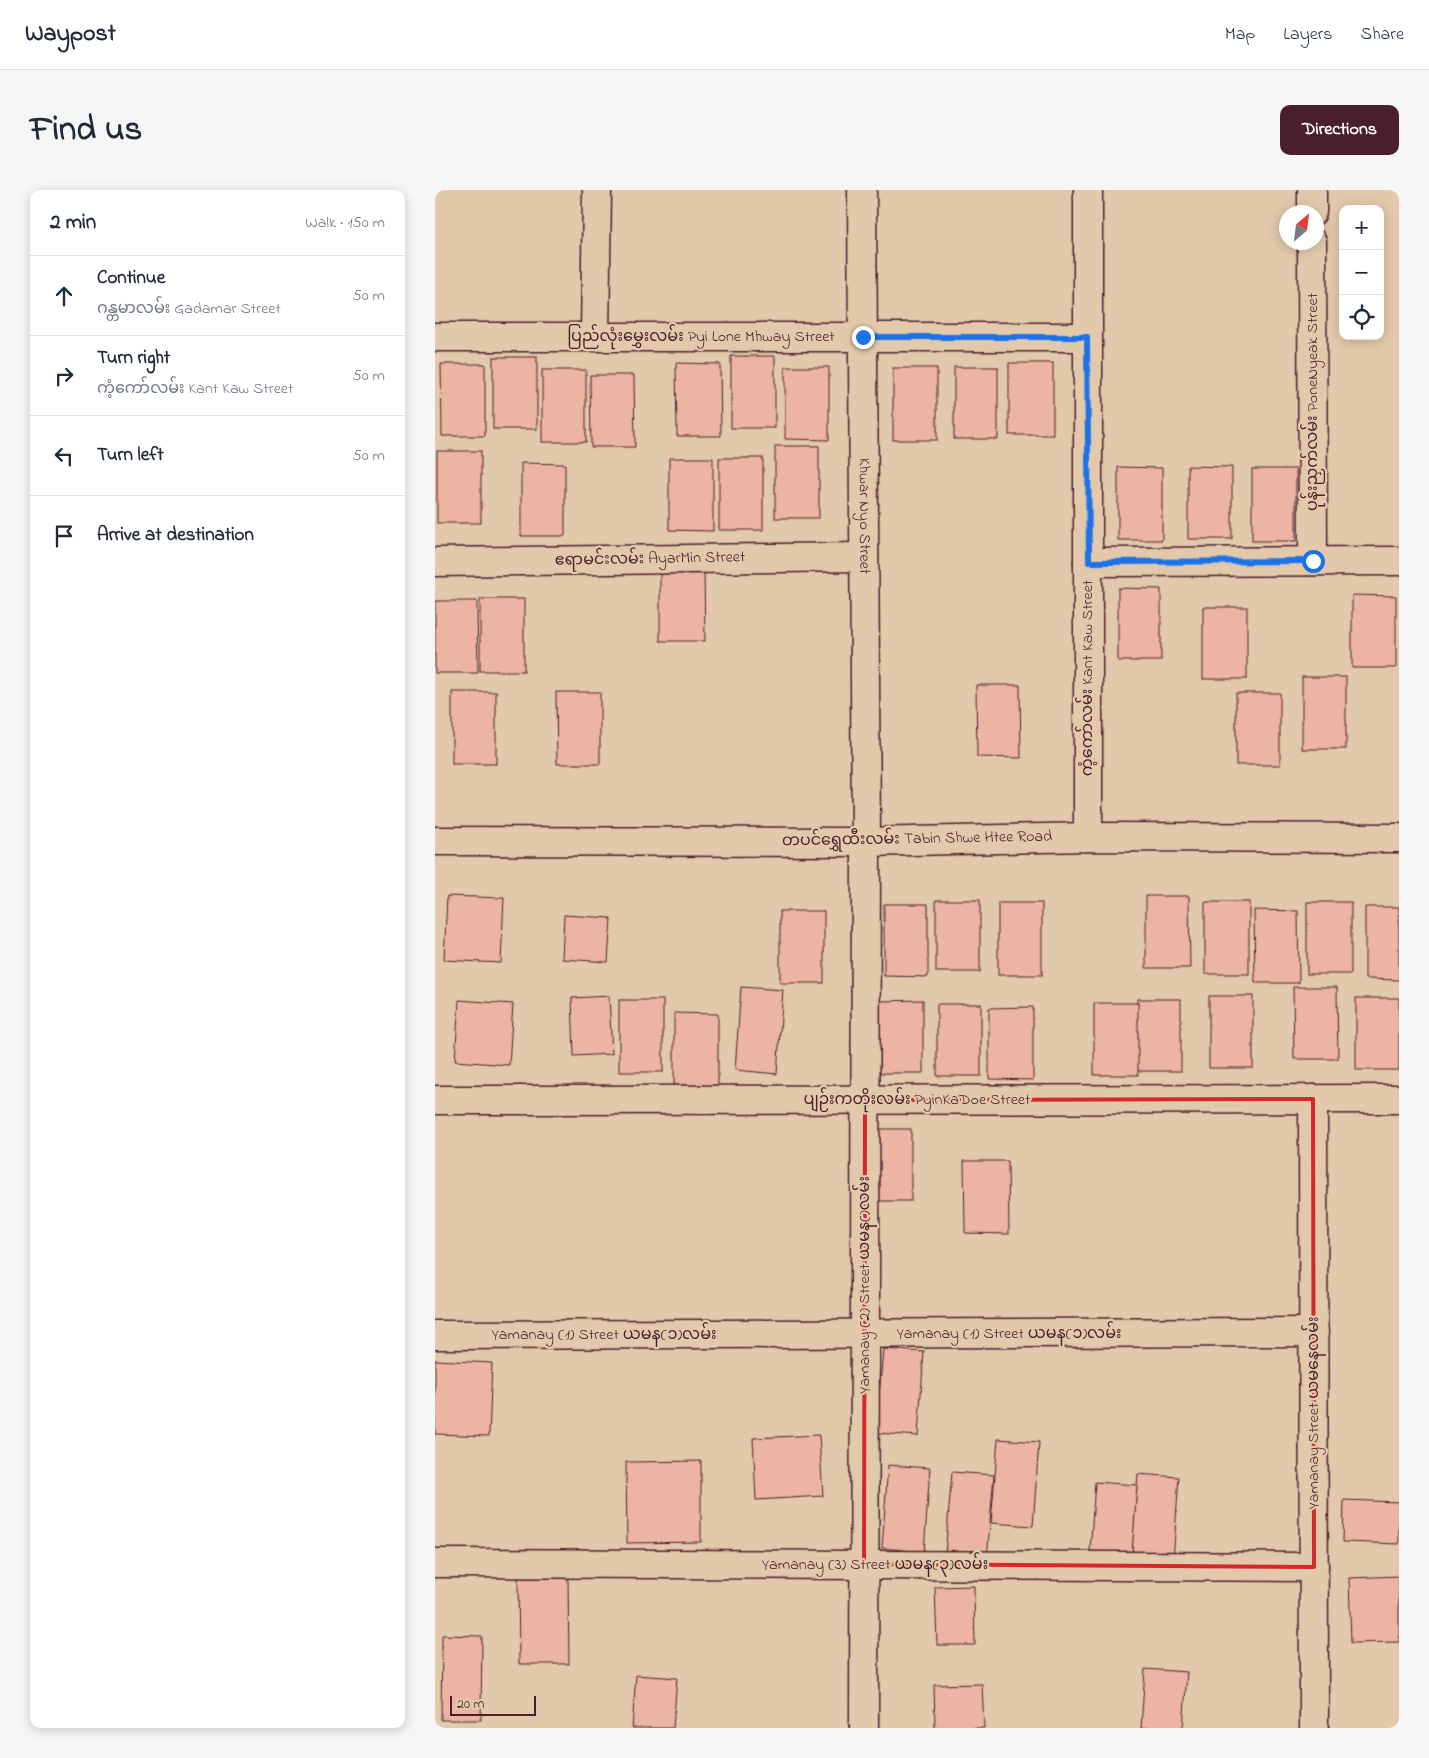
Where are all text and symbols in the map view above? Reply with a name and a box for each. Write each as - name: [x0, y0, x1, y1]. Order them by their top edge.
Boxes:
- text: Waypost: [25, 17, 116, 52]
- text: Map: [1225, 22, 1255, 48]
- text: Layers: [1283, 22, 1333, 48]
- text: Share: [1361, 22, 1404, 48]
- text: Find us: [30, 105, 142, 156]
- button: Directions: [1280, 105, 1399, 155]
- north arrow: [1279, 205, 1324, 250]
- map controls: [1339, 205, 1384, 340]
- button: +: [1339, 205, 1384, 250]
- text: 2 min: [50, 208, 96, 238]
- text: Walk · 150 m: [305, 211, 385, 235]
- button: −: [1339, 250, 1384, 295]
- text: Continue: [97, 265, 165, 292]
- icon: ahead: [50, 282, 78, 310]
- text: 50 m: [353, 284, 385, 308]
- street label: ပုန်းညှက်လမ်း PoneNyeak Street: [1300, 292, 1326, 511]
- button: locate: [1339, 295, 1384, 340]
- text: ဂန္တမာလမ်း Gadamar Street: [97, 297, 281, 321]
- street label: ပြည်လုံးမွှေးလမ်း Pyi Lone Mhway Street: [567, 324, 835, 350]
- route end: [852, 326, 875, 349]
- text: Turn right: [97, 345, 170, 372]
- icon: right: [50, 362, 78, 390]
- text: 50 m: [353, 364, 385, 388]
- text: ကံ့ကော်လမ်း Kant Kaw Street: [97, 377, 293, 401]
- icon: left: [50, 442, 78, 470]
- text: Turn left: [97, 442, 164, 469]
- text: 50 m: [353, 444, 385, 468]
- street label: Khwar Nyo Street: [852, 458, 876, 575]
- icon: arrive: [50, 522, 78, 550]
- text: Arrive at destination: [97, 522, 254, 549]
- street label: ဧရာမင်းလမ်း AyarMin Street: [554, 544, 746, 573]
- route start: [1302, 550, 1325, 573]
- street label: ကံ့ကော်လမ်း Kant Kaw Street: [1075, 579, 1100, 776]
- street label: တပင်ရွှေထီးလမ်း Tabin Shwe Htee Road: [782, 824, 1052, 853]
- street label: ပျဉ်းကတိုးလမ်း PyinKaDoe Street: [804, 1087, 1031, 1113]
- street label: Yamanay (2) Street ယမန()လမ်း: [852, 1176, 877, 1394]
- street label: Yamanay Street ယမနေလမ်း: [1301, 1317, 1326, 1510]
- street label: Yamanay (1) Street ယမန(၁)လမ်း: [896, 1321, 1122, 1346]
- street label: Yamanay (1) Street ယမန(၁)လမ်း: [491, 1322, 717, 1347]
- street label: Yamanay (3) Street ယမန(၃)လမ်း: [762, 1552, 988, 1577]
- scale bar: [450, 1693, 536, 1716]
- text: 20 m: [457, 1694, 484, 1715]

